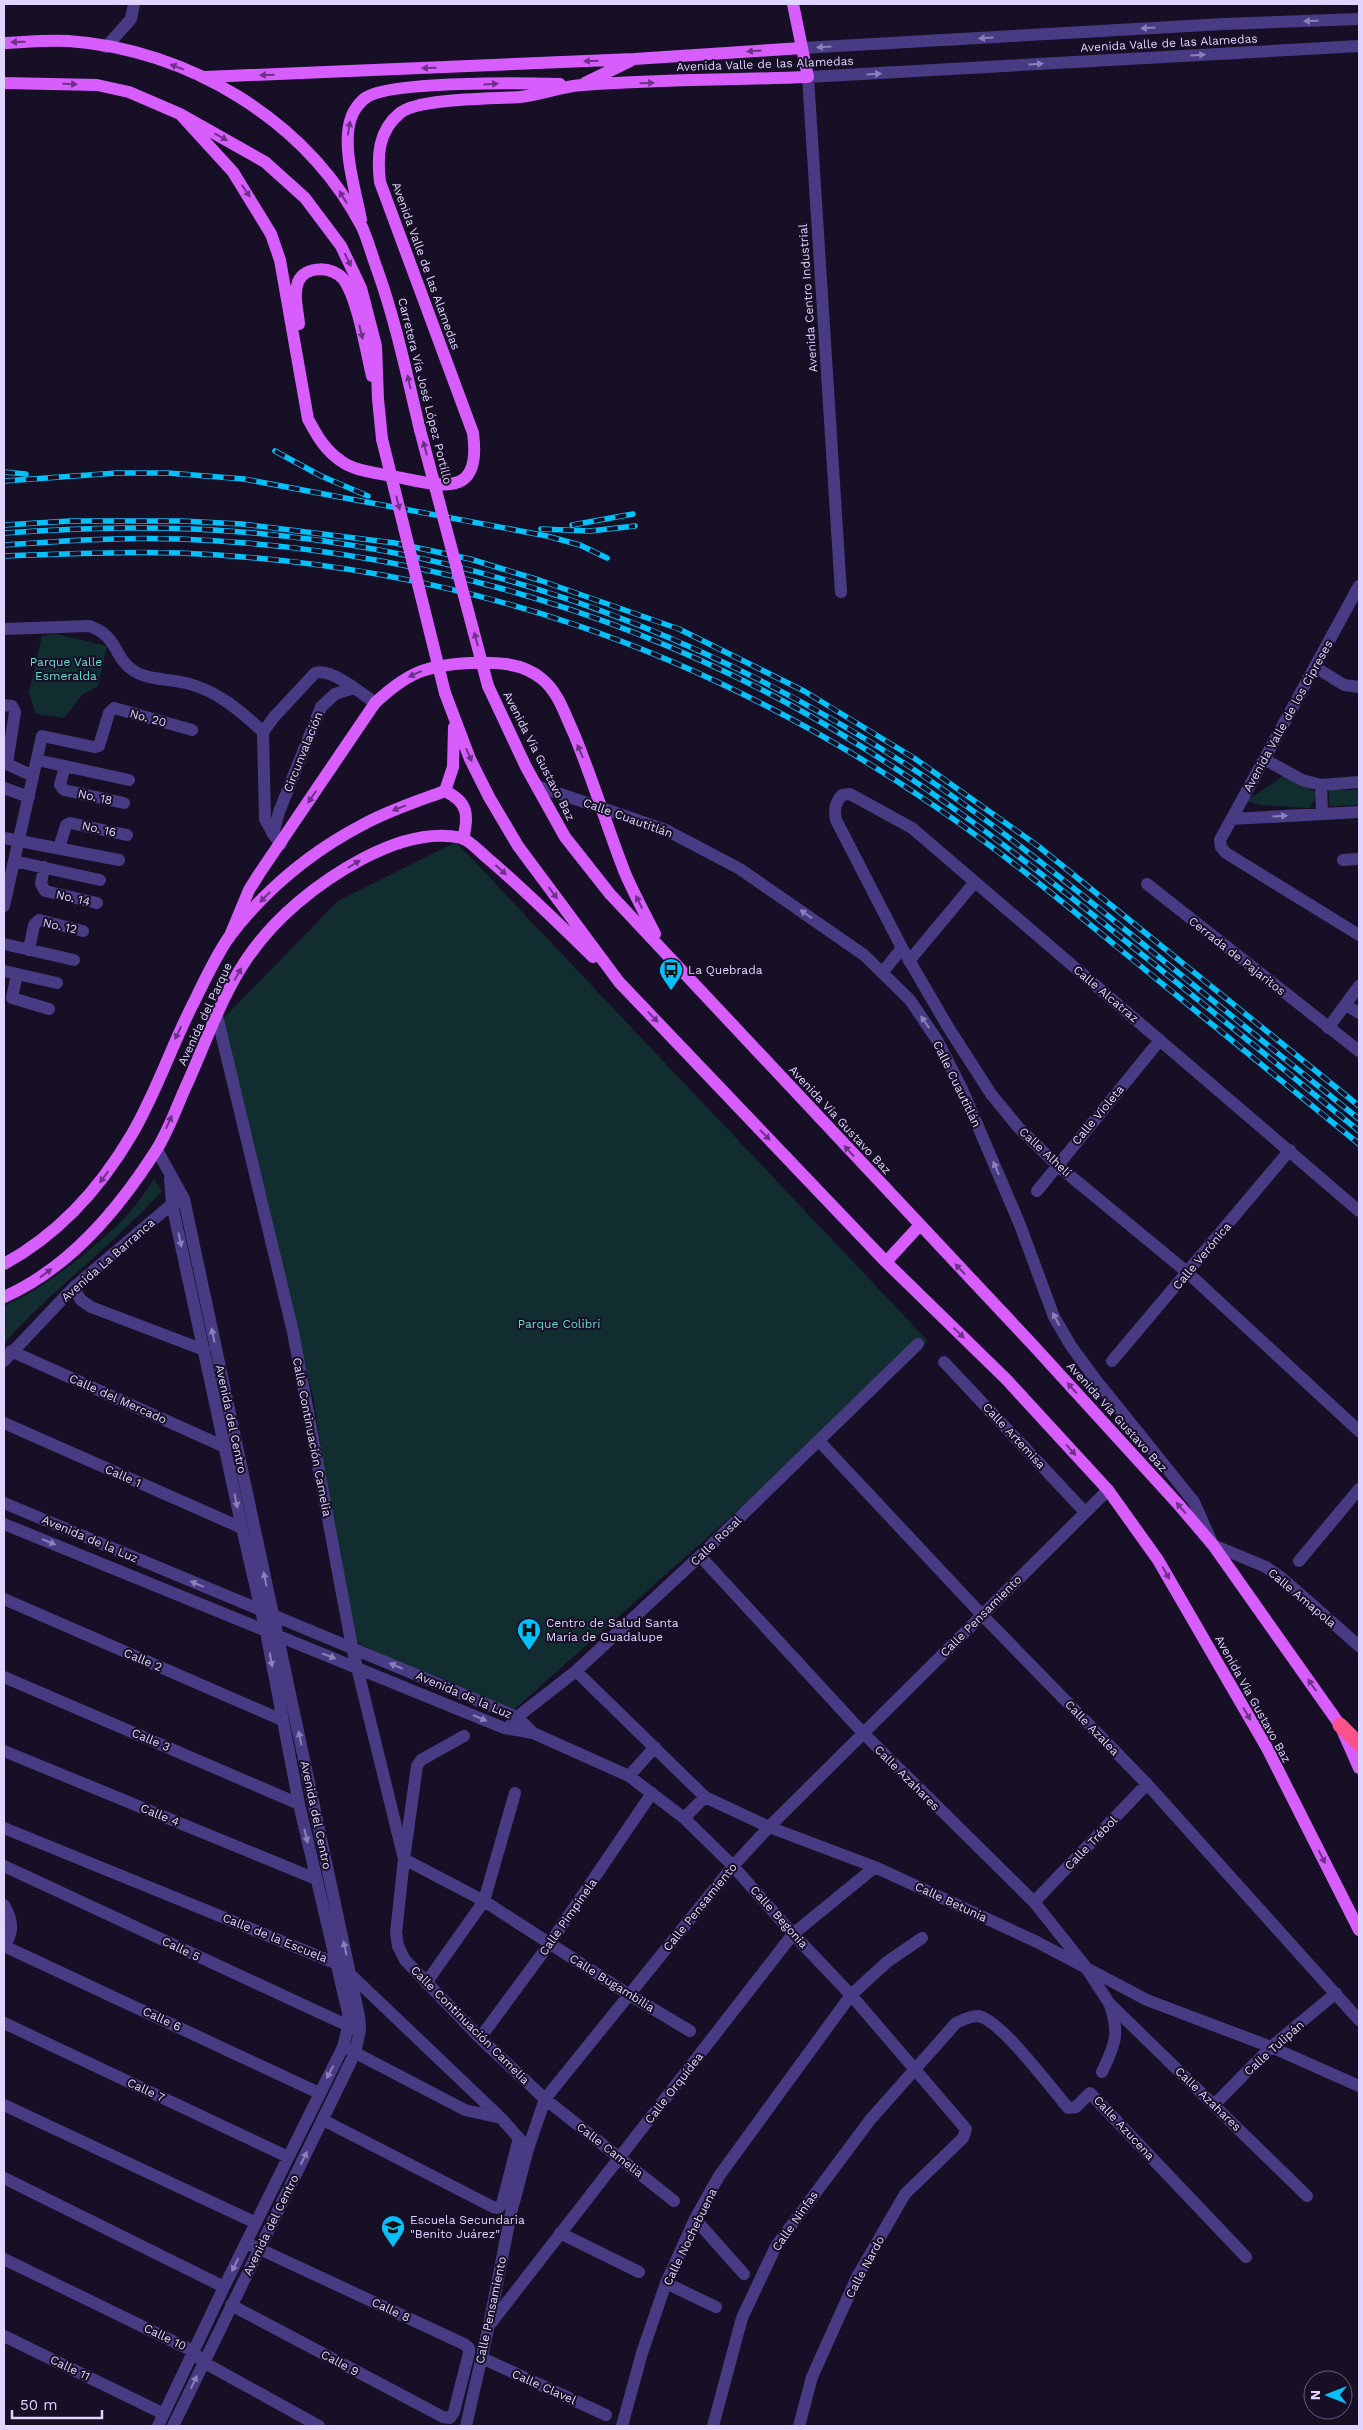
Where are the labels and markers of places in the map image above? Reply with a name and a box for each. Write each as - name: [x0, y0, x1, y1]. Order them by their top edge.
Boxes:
- bus stop icon: La Quebrada: [658, 957, 684, 991]
- place label: La Quebrada: [688, 963, 763, 977]
- place label: Centro de Salud Santa María de Guadalupe: [546, 1616, 679, 1644]
- hospital icon: Centro de Salud Santa María de Guadalupe: [516, 1617, 542, 1651]
- place label: Escuela Secundaria "Benito Juárez": [410, 2213, 525, 2241]
- school or university icon: Escuela Secundaria "Benito Juárez": [380, 2214, 406, 2248]

